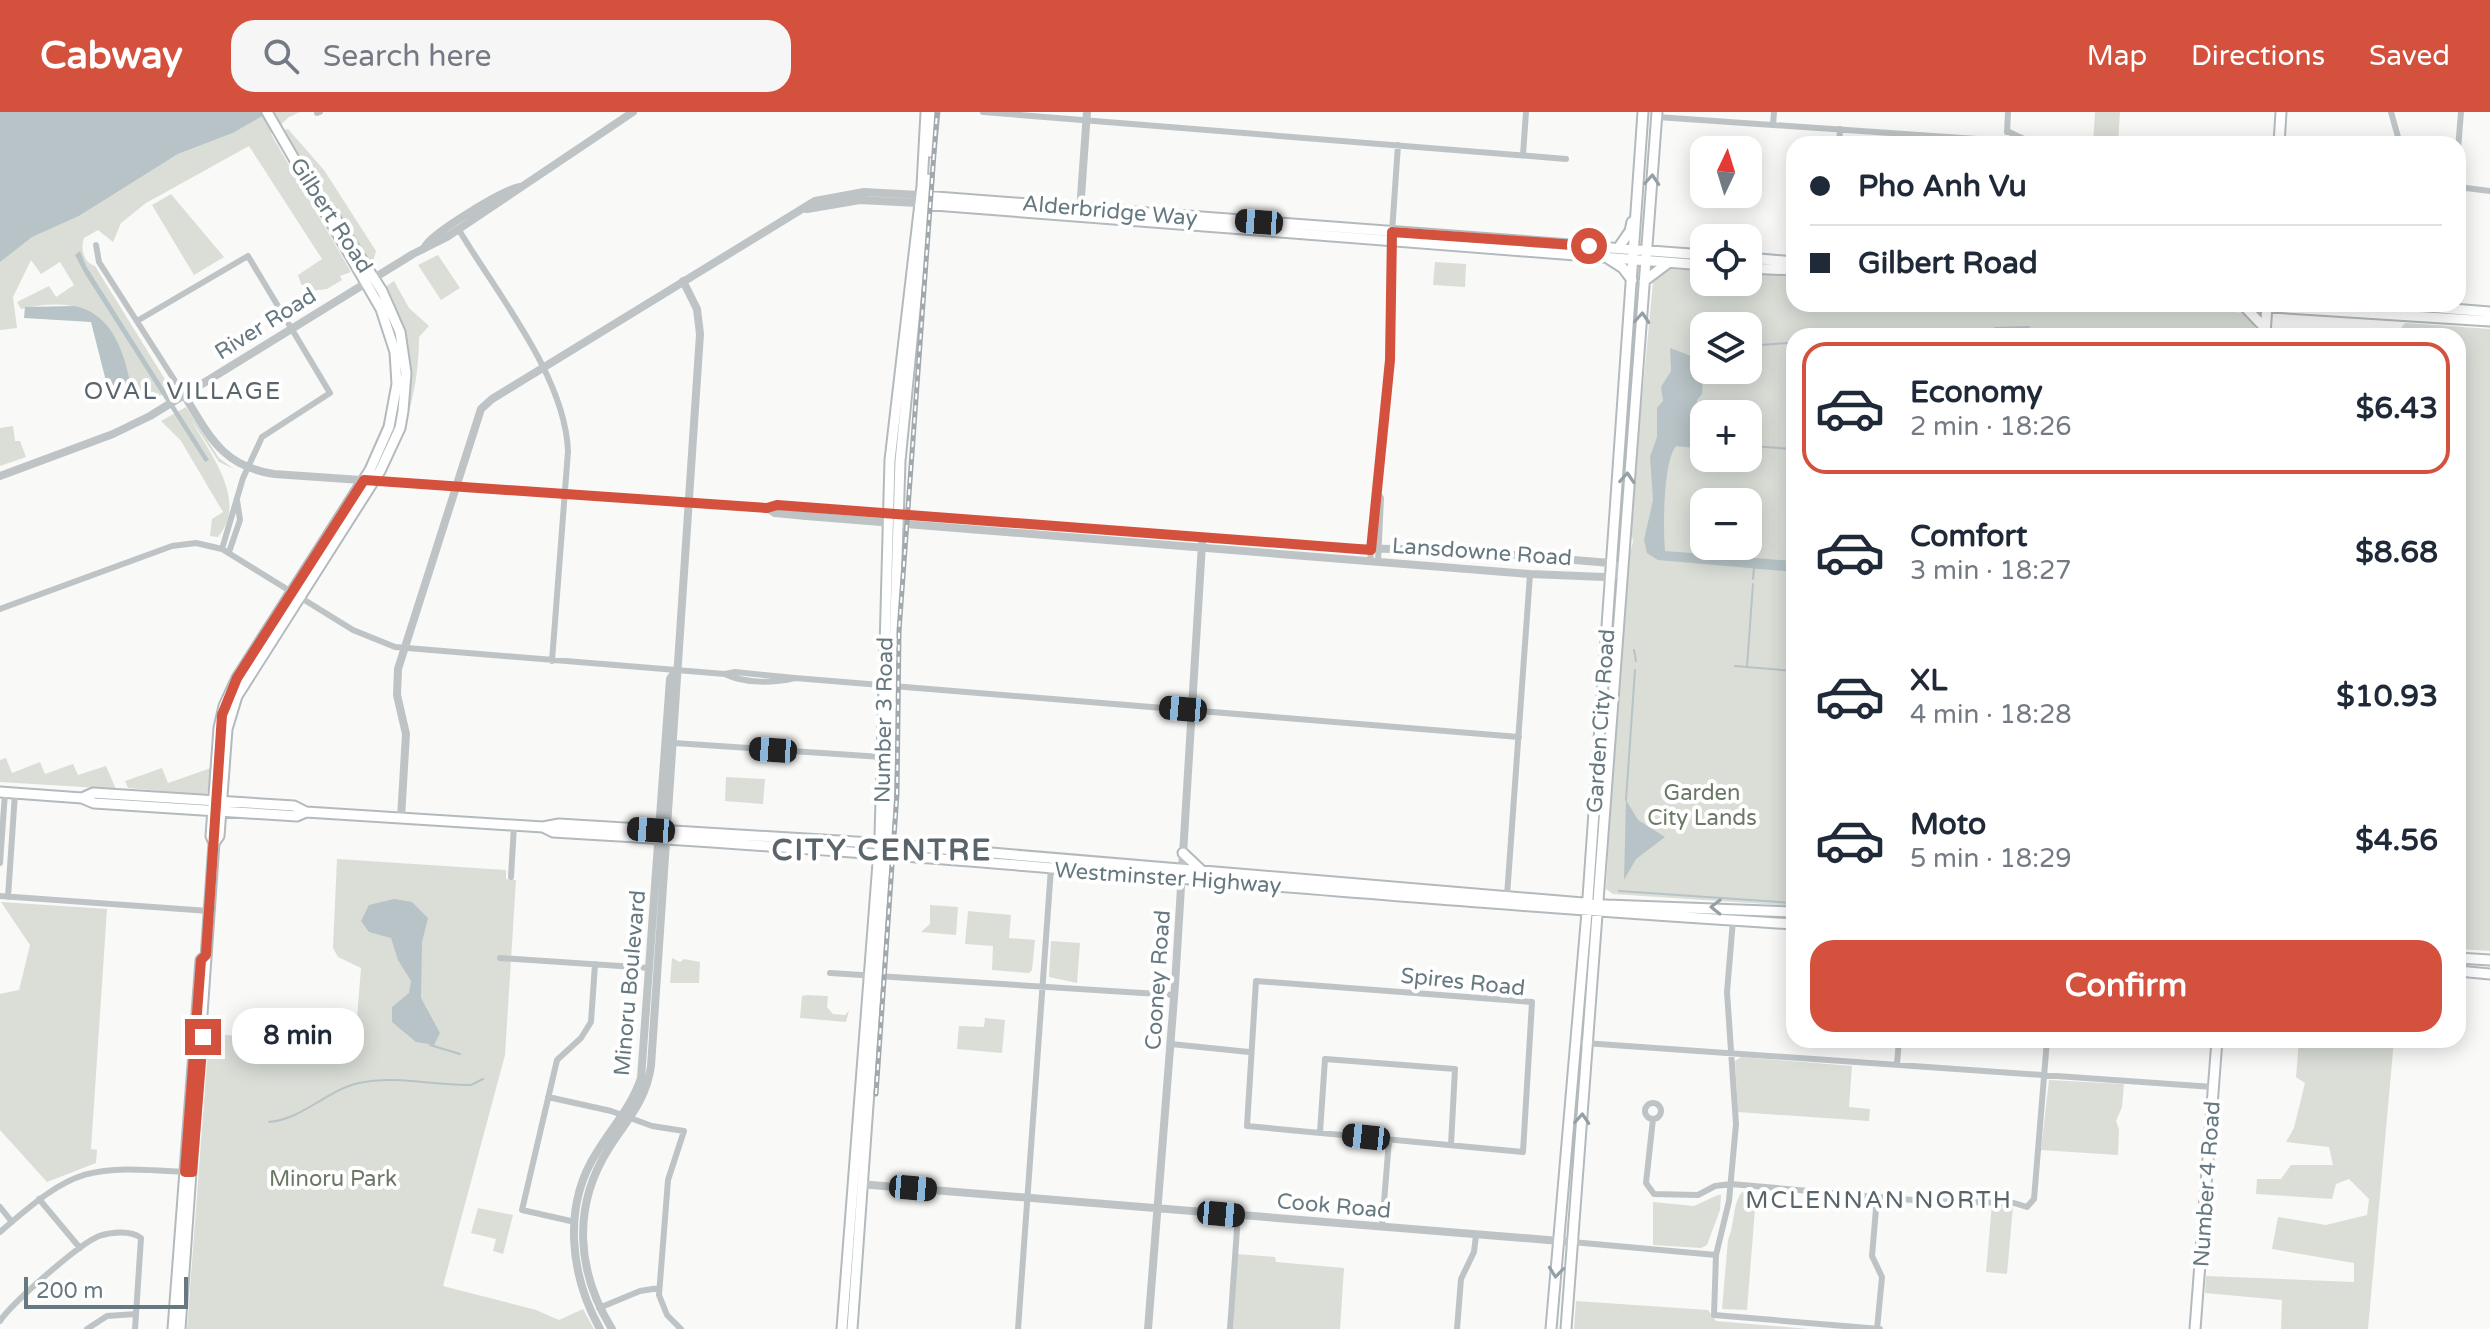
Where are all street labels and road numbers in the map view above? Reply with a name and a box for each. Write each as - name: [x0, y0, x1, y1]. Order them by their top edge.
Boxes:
- street label: Gilbert Road: [284, 153, 378, 278]
- street label: Alderbridge Way: [1021, 190, 1199, 232]
- street label: River Road: [210, 282, 321, 365]
- street label: Lansdowne Road: [1391, 533, 1573, 571]
- street label: Garden City Road: [1582, 628, 1620, 814]
- street label: Number 3 Road: [870, 637, 898, 803]
- street label: Westminster Highway: [1054, 857, 1282, 899]
- street label: Minoru Boulevard: [609, 889, 651, 1077]
- street label: Cooney Road: [1140, 909, 1176, 1051]
- street label: Spires Road: [1399, 963, 1526, 1001]
- street label: Number 4 Road: [2188, 1100, 2226, 1268]
- street label: Cook Road: [1276, 1188, 1392, 1224]

